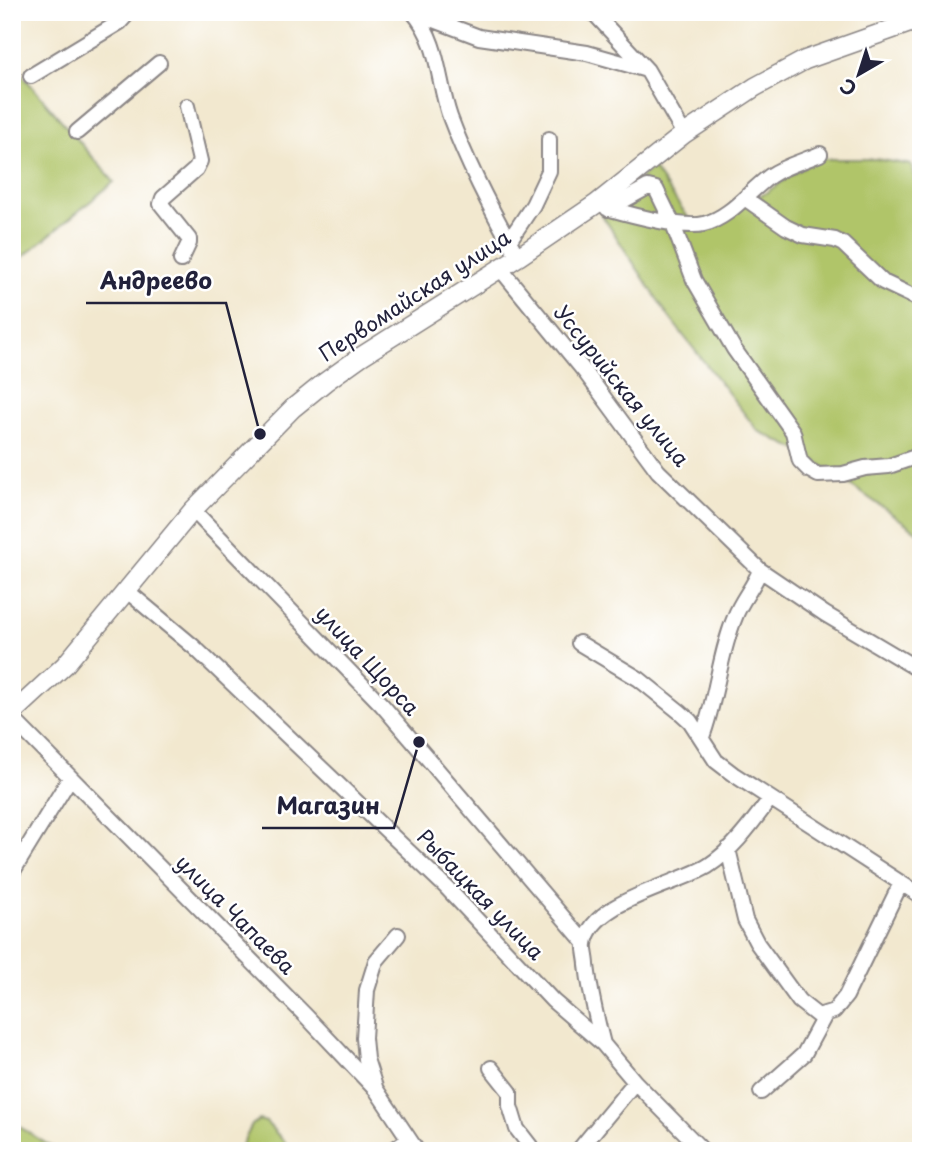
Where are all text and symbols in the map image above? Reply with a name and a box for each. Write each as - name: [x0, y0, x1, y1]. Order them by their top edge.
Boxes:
- north arrow: [824, 38, 894, 108]
- text: С: [833, 73, 862, 103]
- street label: Первомайская улица: [312, 220, 517, 368]
- callout: Андреево: [86, 259, 226, 303]
- text: Андреево: [99, 262, 212, 297]
- street label: Уссурийская улица: [547, 297, 698, 473]
- street label: улица Щорса: [309, 597, 428, 722]
- callout: Магазин: [262, 784, 394, 828]
- text: Магазин: [276, 787, 380, 822]
- street label: Рыбацкая улица: [410, 821, 553, 967]
- street label: улица Чапаева: [169, 846, 304, 981]

